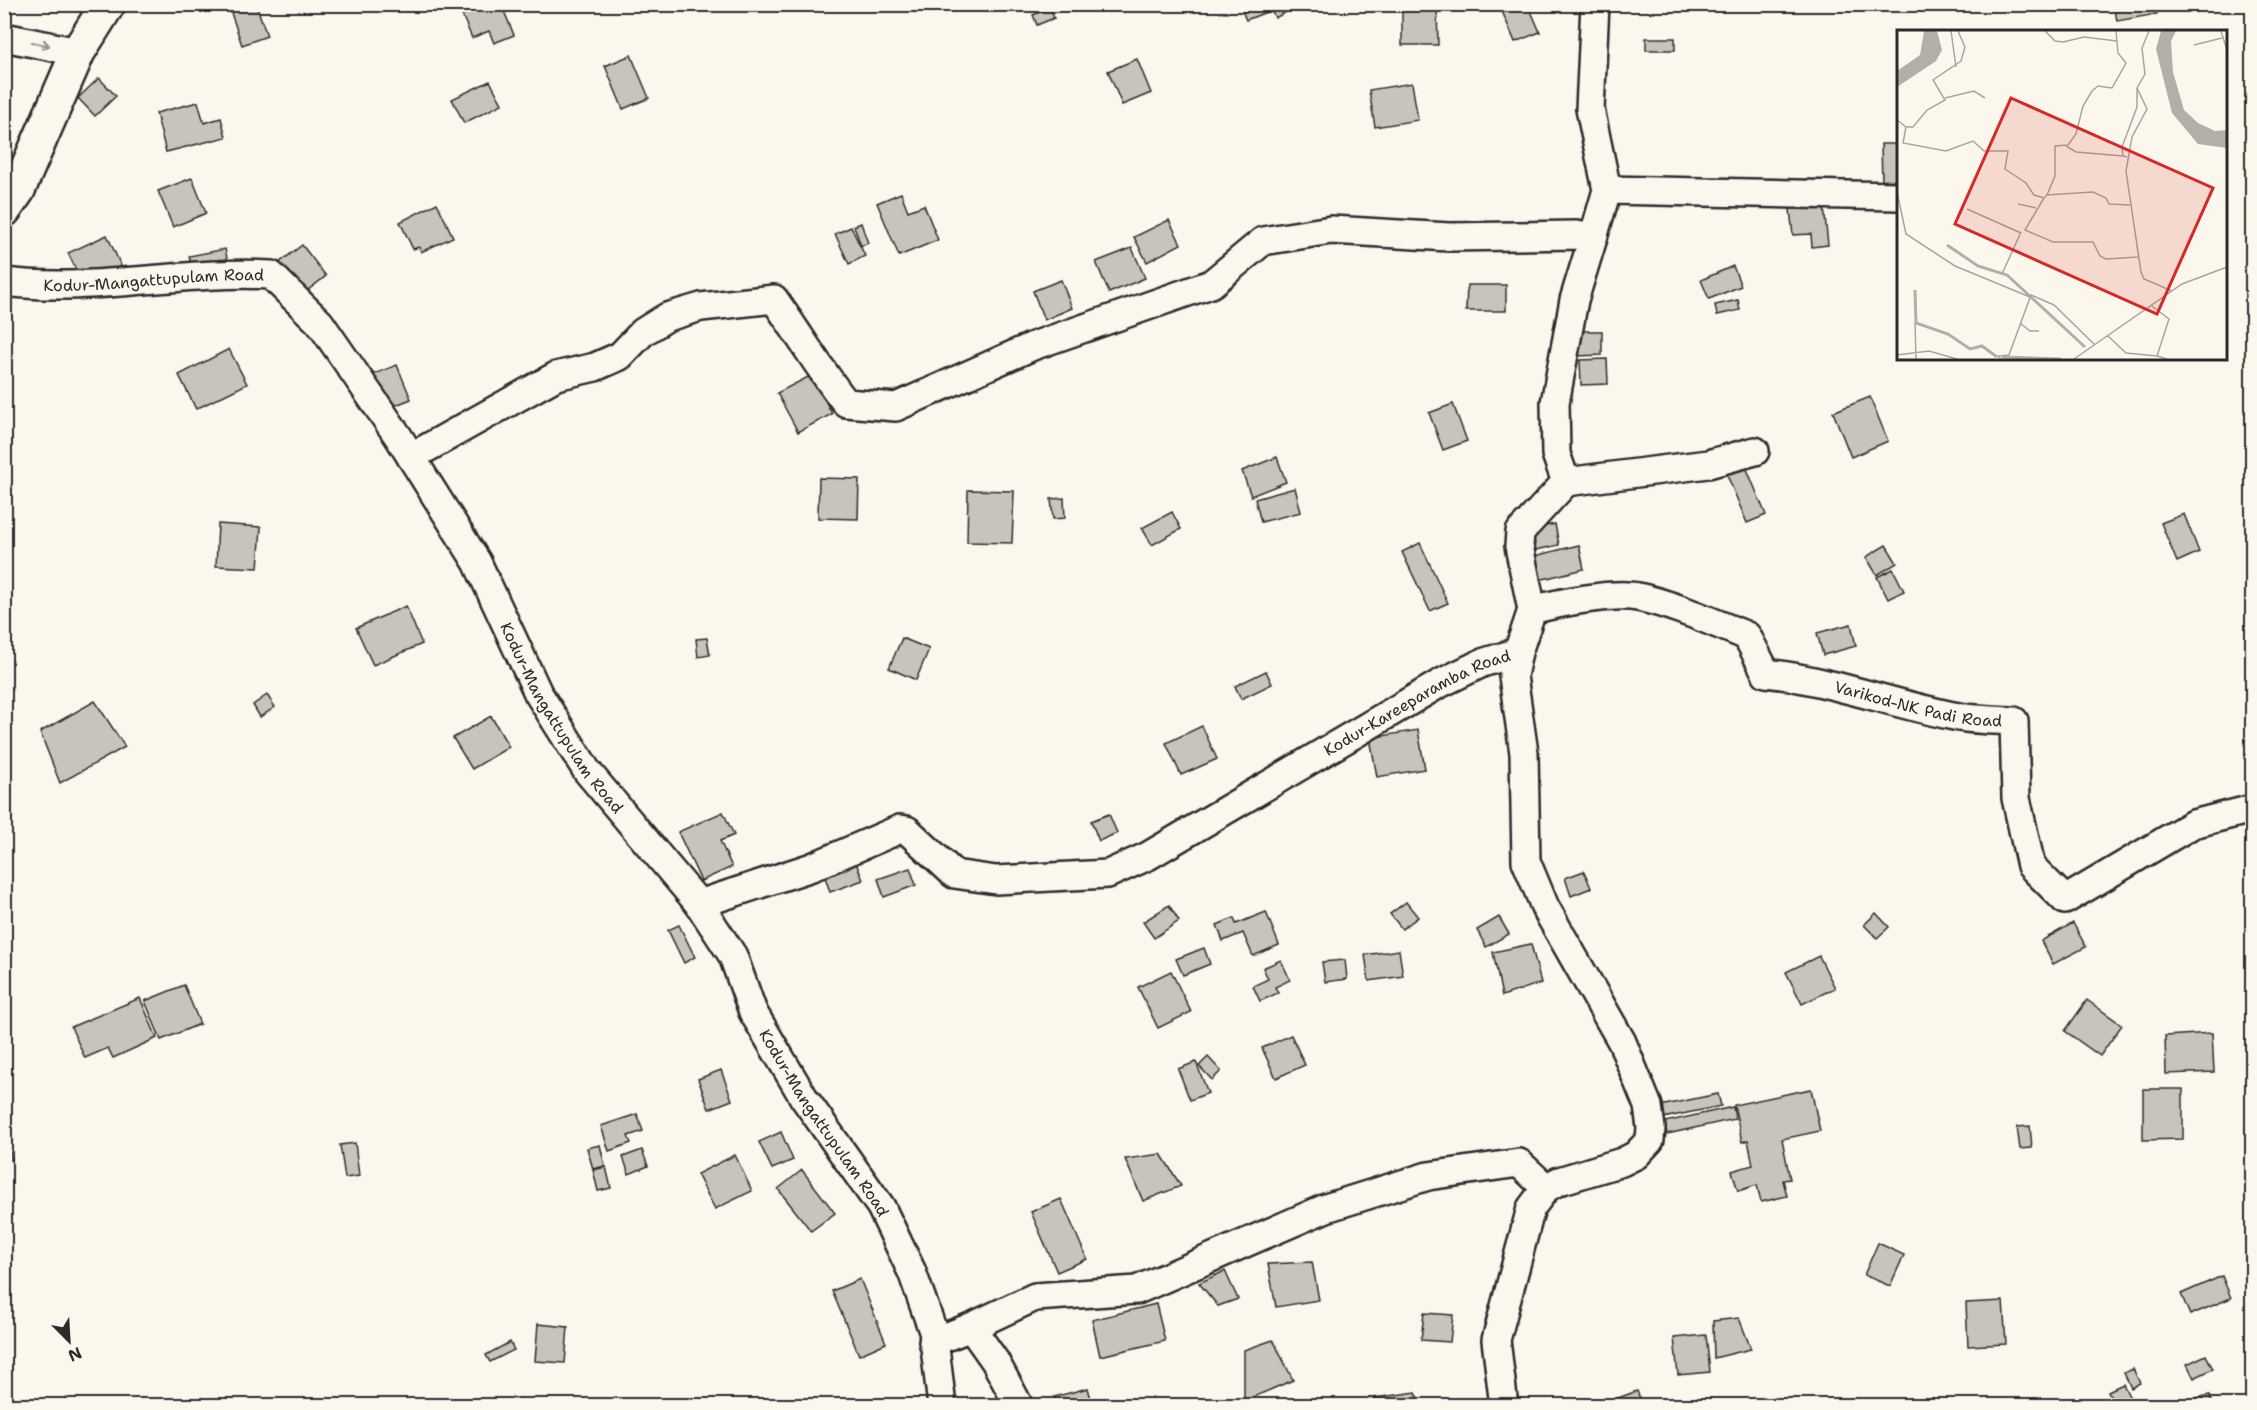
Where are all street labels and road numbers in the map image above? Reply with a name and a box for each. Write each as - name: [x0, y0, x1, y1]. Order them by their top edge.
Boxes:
- street label: Kodur-Mangattupulam Road: [43, 264, 264, 296]
- street label: Kodur-Mangattupulam Road: [496, 619, 628, 818]
- street label: Kodur-Kareeparamba Road: [1320, 645, 1513, 761]
- street label: Varikod-NK Padi Road: [1832, 676, 2003, 731]
- street label: Kodur-Mangattupulam Road: [754, 1025, 894, 1220]

